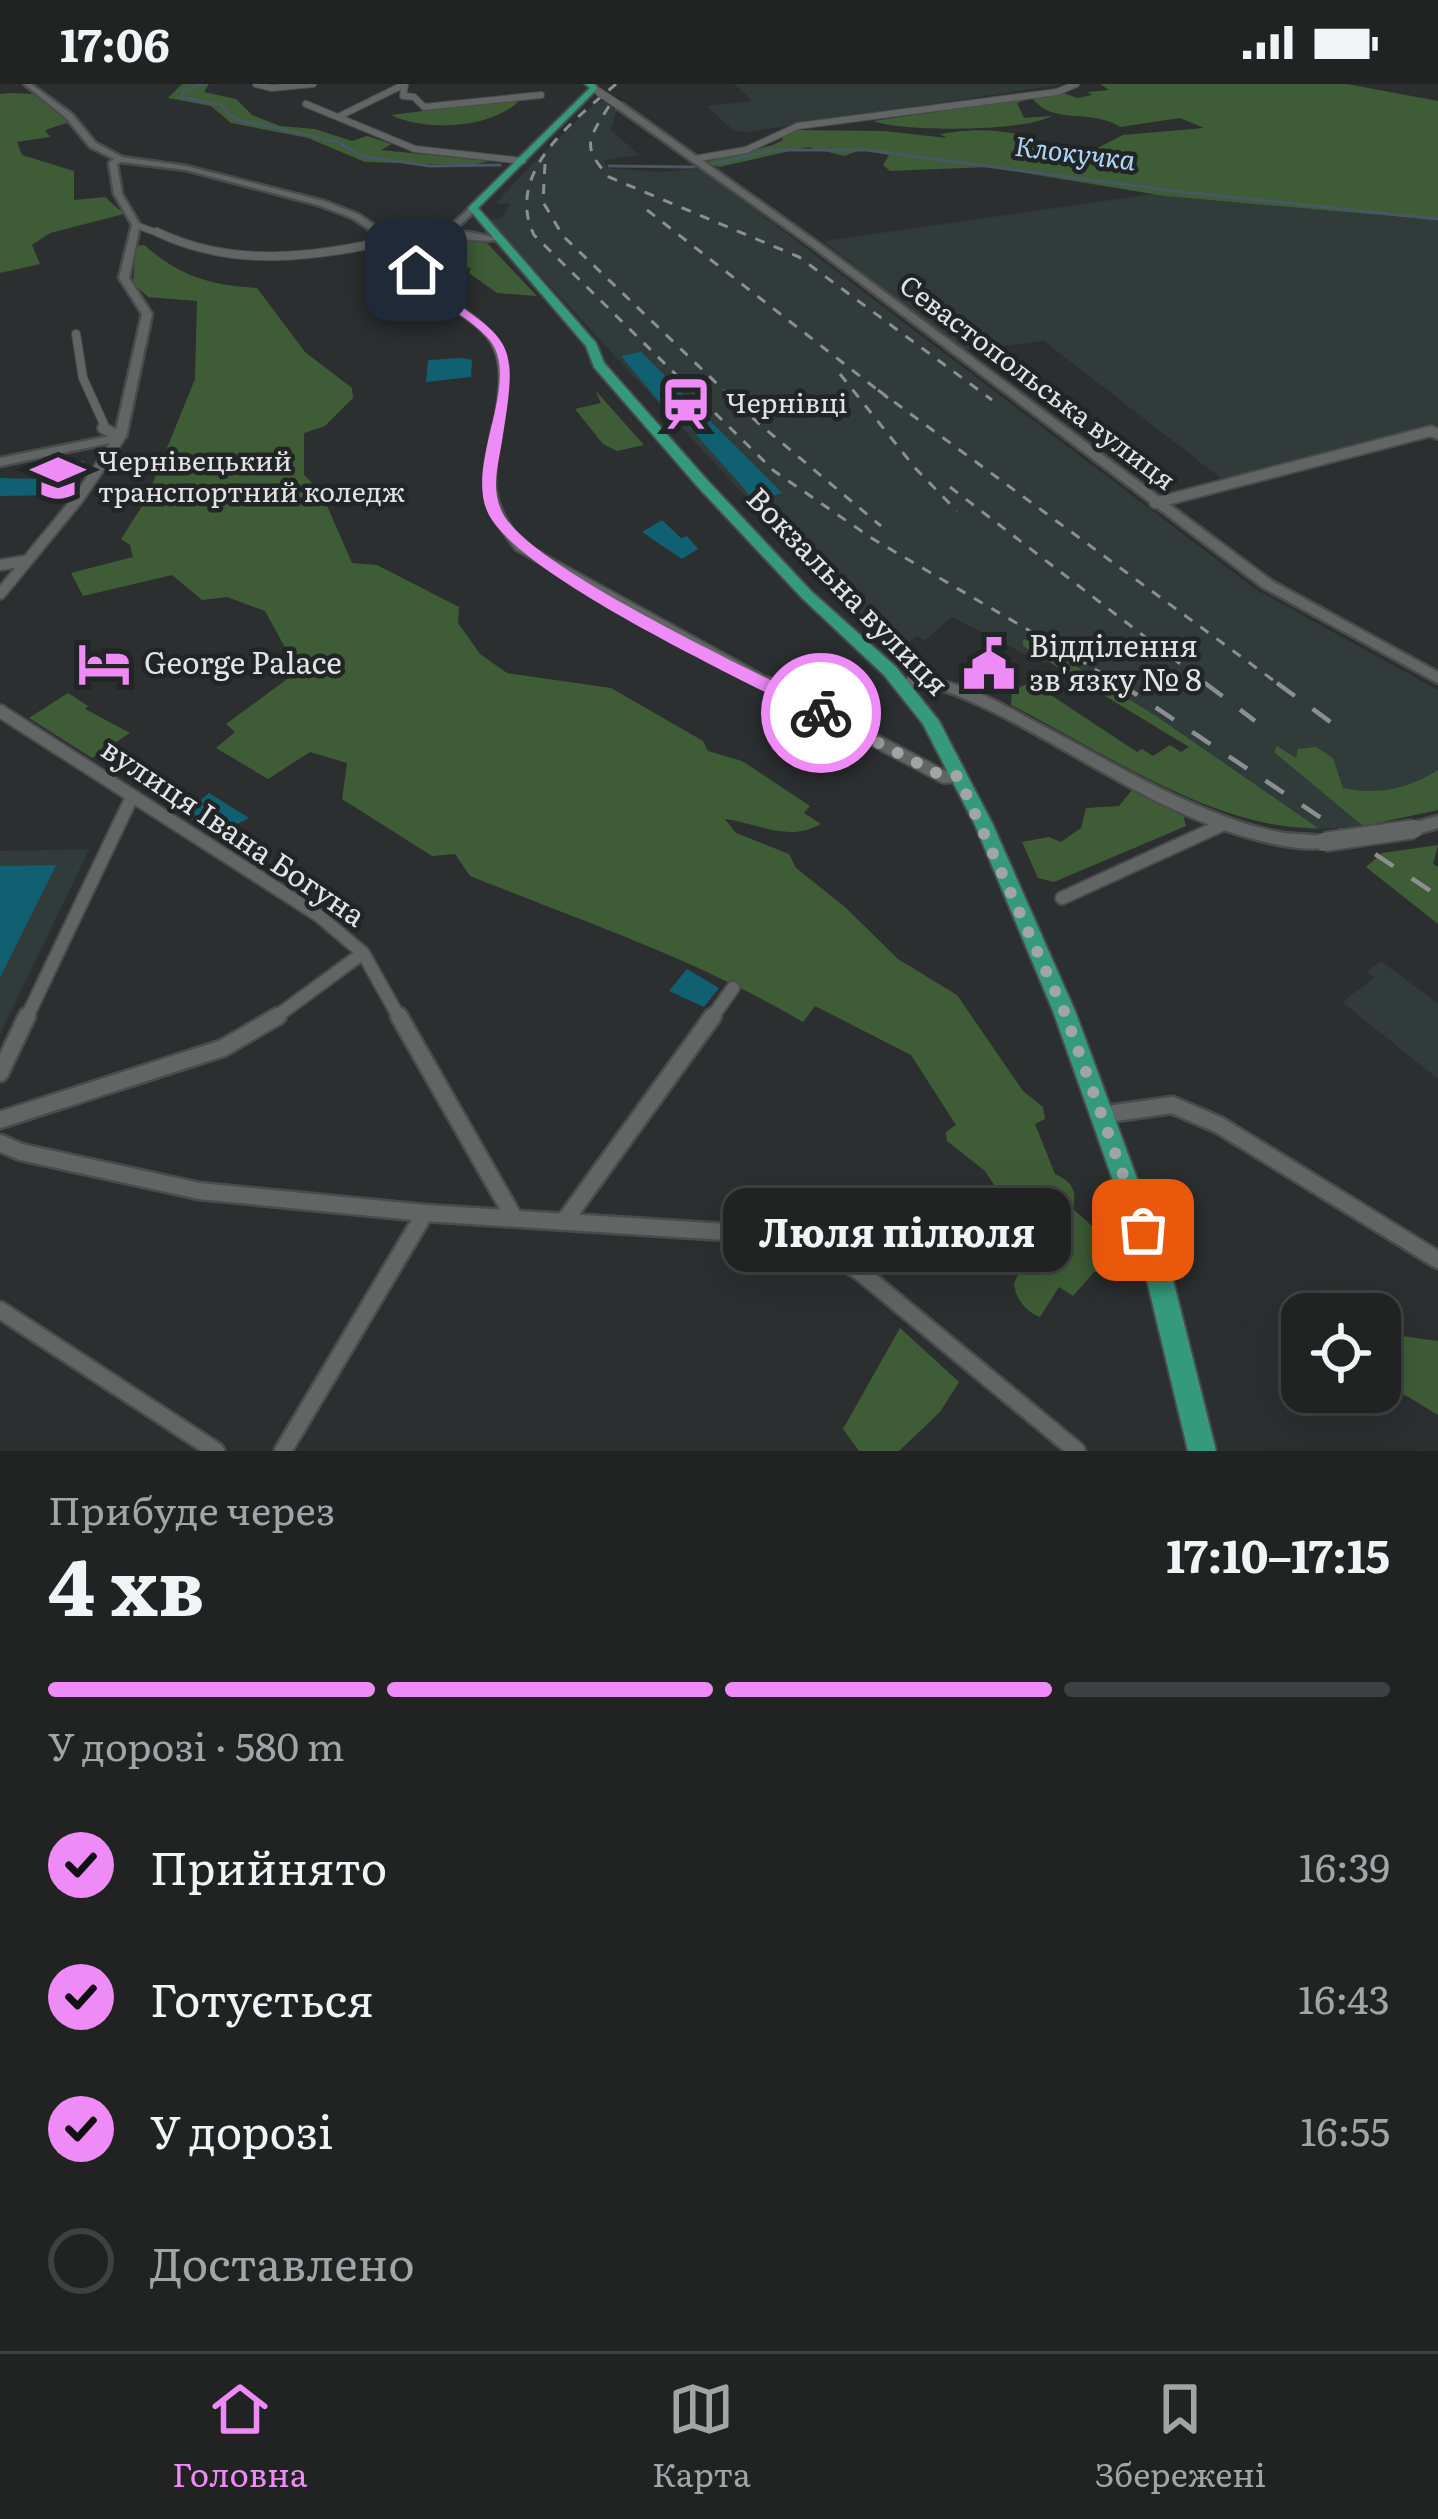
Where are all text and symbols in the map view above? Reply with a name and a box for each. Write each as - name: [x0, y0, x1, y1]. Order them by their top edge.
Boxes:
- text: 17:06: [60, 9, 170, 76]
- water label: Клокучка: [1013, 124, 1139, 178]
- pin: [365, 219, 467, 321]
- icon: home: [383, 237, 449, 303]
- street label: Севастопольська вулиця: [892, 263, 1185, 498]
- station icon: Чернівці: [657, 375, 715, 433]
- place label: Чернівці: [726, 381, 847, 421]
- place label: Чернівецький транспортний коледж: [98, 439, 405, 510]
- school or university icon: Чернівецький транспортний коледж: [29, 449, 87, 507]
- street label: Вокзальна вулиця: [738, 476, 960, 704]
- place label: Відділення зв'язку № 8: [1029, 622, 1202, 700]
- hotel icon: George Palace: [75, 635, 133, 693]
- public building icon: Відділення зв'язку № 8: [960, 635, 1018, 693]
- place label: George Palace: [144, 639, 342, 683]
- courier: [761, 653, 881, 773]
- icon: bike: [788, 680, 854, 746]
- street label: вулиця Івана Богуна: [94, 726, 376, 936]
- pin: [1092, 1179, 1194, 1281]
- callout: Люля пілюля: [723, 1188, 1071, 1272]
- icon: bag: [1110, 1197, 1176, 1263]
- text: Люля пілюля: [759, 1201, 1035, 1259]
- map controls: [1281, 1293, 1401, 1413]
- button: locate: [1281, 1293, 1401, 1413]
- text: Прибуде через: [48, 1479, 335, 1537]
- text: 17:10–17:15: [1166, 1520, 1390, 1587]
- text: 4 хв: [48, 1524, 204, 1640]
- text: У дорозі · 580 m: [48, 1715, 345, 1773]
- icon: check: [48, 1832, 114, 1898]
- text: Прийнято: [150, 1832, 387, 1899]
- text: 16:39: [1299, 1836, 1390, 1894]
- icon: check: [48, 1964, 114, 2030]
- text: Готується: [150, 1964, 374, 2031]
- text: 16:43: [1298, 1968, 1390, 2026]
- icon: check: [48, 2096, 114, 2162]
- text: У дорозі: [150, 2096, 333, 2163]
- text: 16:55: [1301, 2100, 1390, 2158]
- text: Доставлено: [150, 2228, 415, 2295]
- tab: Головна: [172, 2376, 308, 2497]
- tab: Карта: [652, 2376, 751, 2497]
- tab: Збережені: [1095, 2376, 1266, 2497]

